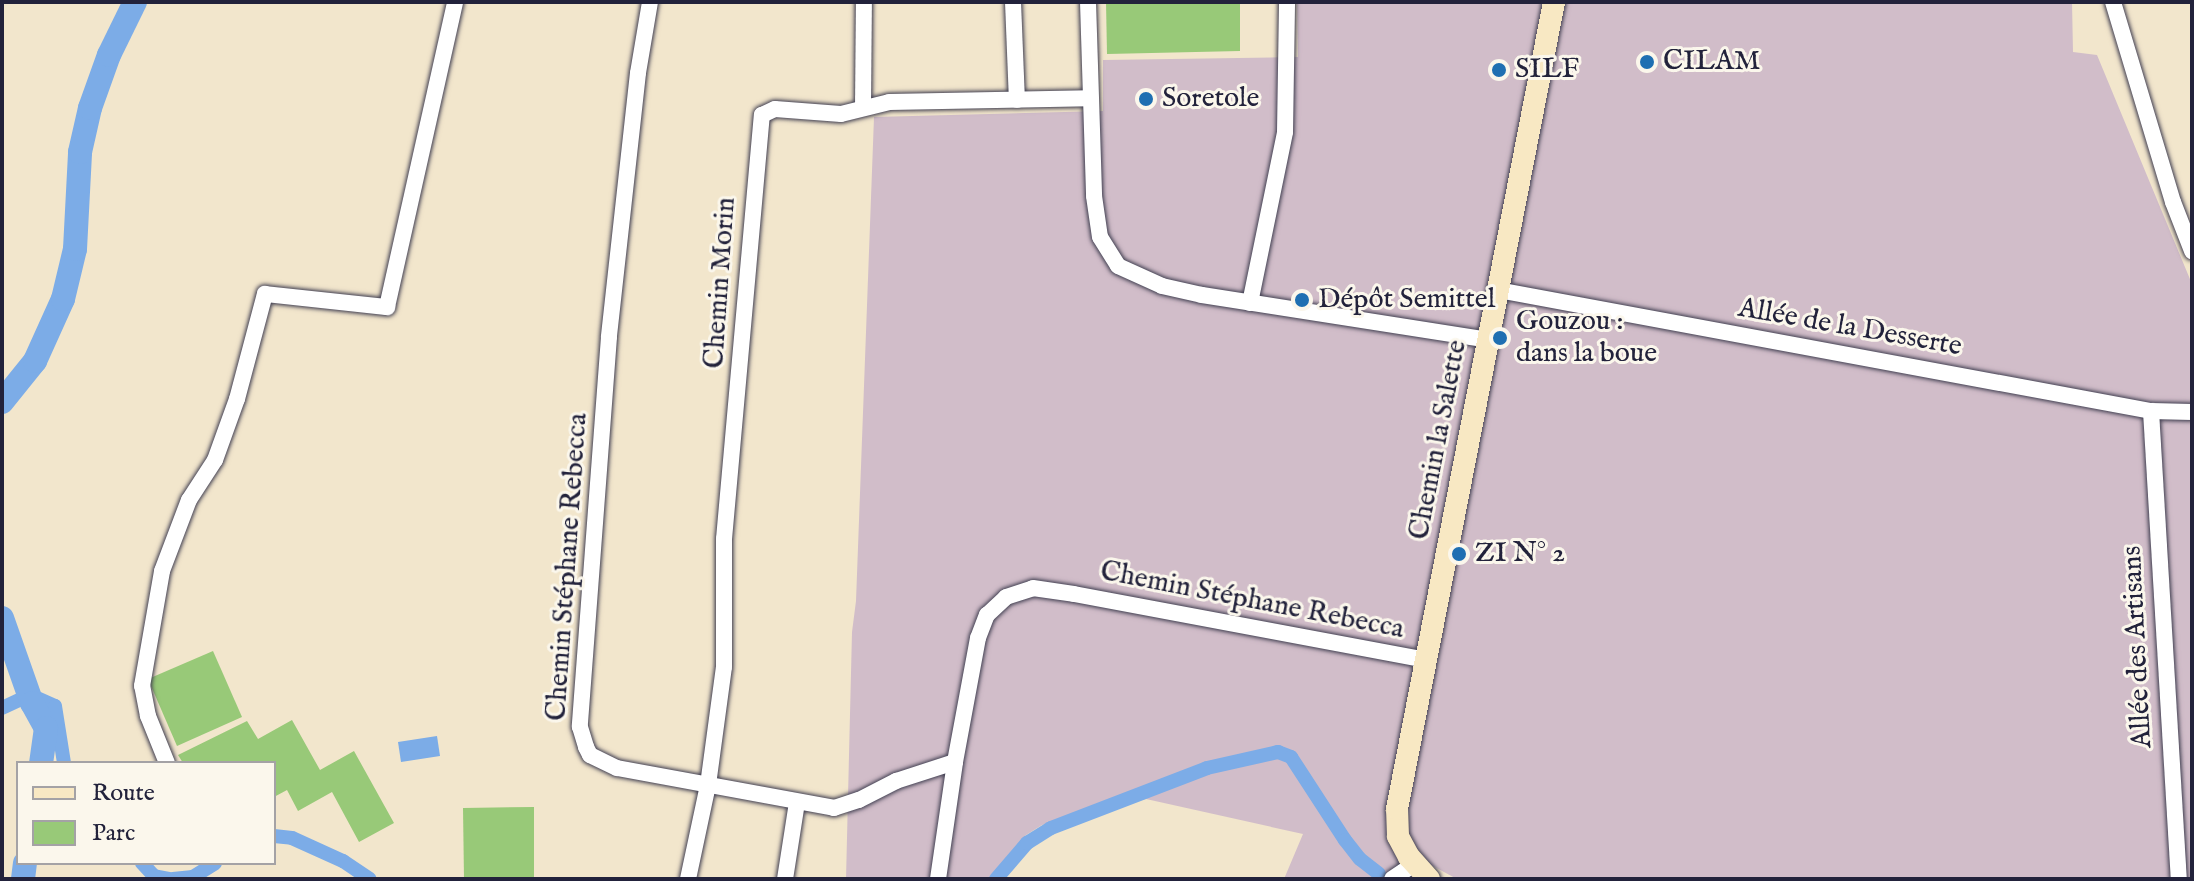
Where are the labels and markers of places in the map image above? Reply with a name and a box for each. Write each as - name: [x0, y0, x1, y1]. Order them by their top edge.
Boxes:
- place label: CILAM: [1663, 45, 1760, 79]
- place label: SILF: [1515, 53, 1579, 87]
- marker: CILAM: [1638, 53, 1656, 71]
- marker: SILF: [1490, 61, 1508, 79]
- place label: Soretole: [1162, 82, 1259, 116]
- marker: Soretole: [1137, 90, 1155, 108]
- place label: Dépôt Semittel: [1318, 283, 1495, 317]
- marker: Dépôt Semittel: [1293, 291, 1311, 309]
- place label: Gouzou : dans la boue: [1516, 305, 1657, 371]
- marker: Gouzou : dans la boue: [1491, 329, 1509, 347]
- place label: ZI N° 2: [1475, 537, 1565, 571]
- marker: ZI N° 2: [1450, 545, 1468, 563]

